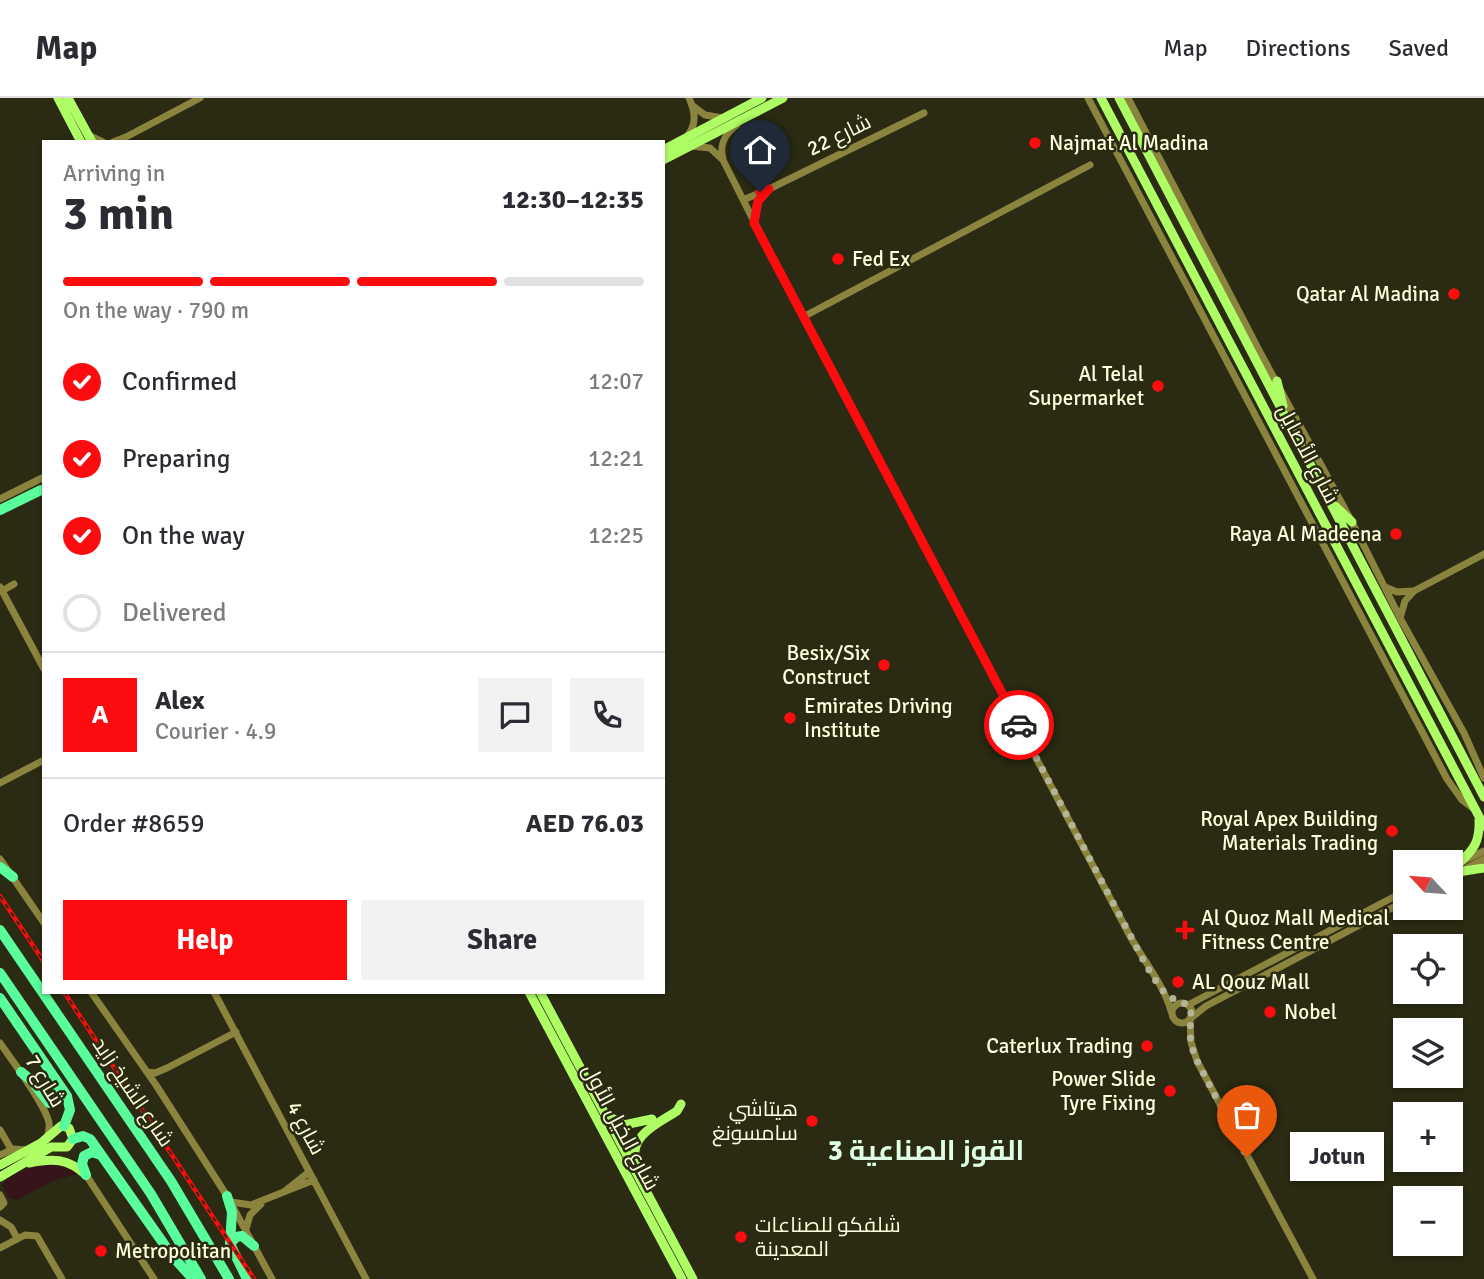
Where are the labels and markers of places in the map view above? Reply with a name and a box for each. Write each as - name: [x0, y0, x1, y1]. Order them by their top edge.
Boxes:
- pin: [730, 120, 790, 192]
- place label: Najmat Al Madina: [1049, 130, 1209, 156]
- marker: Najmat Al Madina: [1027, 135, 1043, 151]
- place label: Fed Ex: [852, 246, 910, 272]
- marker: Fed Ex: [830, 251, 846, 267]
- place label: Qatar Al Madina: [1296, 281, 1440, 307]
- marker: Qatar Al Madina: [1446, 286, 1462, 302]
- place label: Al Telal Supermarket: [1028, 361, 1144, 411]
- marker: Al Telal Supermarket: [1150, 378, 1166, 394]
- place label: Raya Al Madeena: [1229, 521, 1382, 547]
- marker: Raya Al Madeena: [1388, 526, 1404, 542]
- place label: Besix/Six Construct: [782, 640, 870, 690]
- marker: Besix/Six Construct: [876, 657, 892, 673]
- place label: Emirates Driving Institute: [804, 693, 953, 743]
- marker: Emirates Driving Institute: [782, 710, 798, 726]
- place label: Royal Apex Building Materials Trading: [1200, 806, 1378, 856]
- marker: Royal Apex Building Materials Trading: [1384, 823, 1400, 839]
- place label: Al Quoz Mall Medical Fitness Centre: [1201, 905, 1389, 955]
- marker: Al Quoz Mall Medical Fitness Centre: [1175, 920, 1195, 940]
- place label: AL Qouz Mall: [1192, 969, 1310, 995]
- marker: AL Qouz Mall: [1170, 974, 1186, 990]
- place label: Nobel: [1284, 999, 1337, 1025]
- marker: Nobel: [1262, 1004, 1278, 1020]
- place label: Caterlux Trading: [986, 1033, 1133, 1059]
- marker: Caterlux Trading: [1139, 1038, 1155, 1054]
- place label: Power Slide Tyre Fixing: [1051, 1066, 1156, 1116]
- marker: Power Slide Tyre Fixing: [1162, 1083, 1178, 1099]
- pin: [1217, 1085, 1277, 1157]
- place label: هيتاشي سامسونغ: [712, 1096, 798, 1147]
- marker: هيتاشي سامسونغ: [804, 1113, 820, 1129]
- callout: Jotun: [1289, 1132, 1384, 1182]
- place label: شلفكو للصناعات المعدينة: [755, 1212, 901, 1262]
- marker: شلفكو للصناعات المعدينة: [733, 1229, 749, 1245]
- place label: Metropolitan: [115, 1238, 231, 1264]
- marker: Metropolitan: [93, 1243, 109, 1259]

